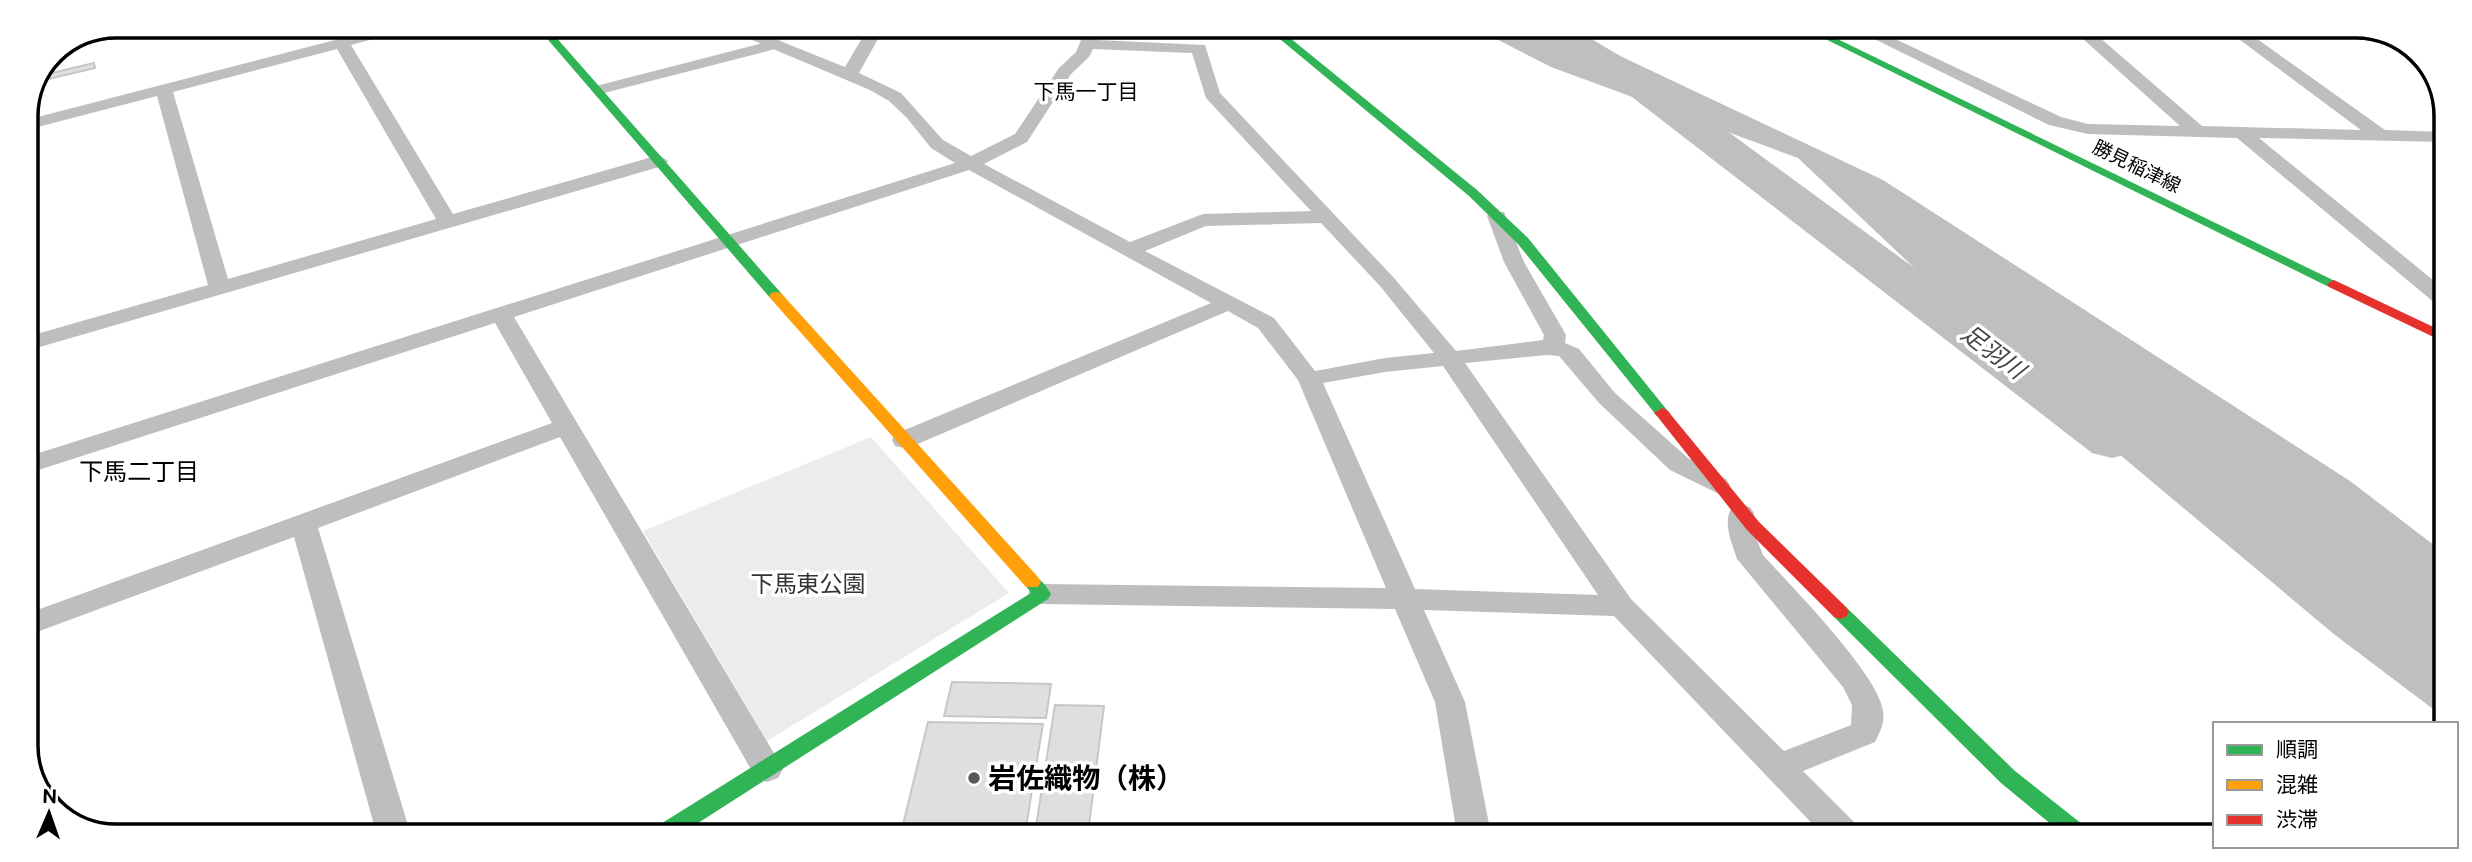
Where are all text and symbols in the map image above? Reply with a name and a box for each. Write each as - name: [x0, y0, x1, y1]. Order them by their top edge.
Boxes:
- district label: 下馬一丁目: [1034, 79, 1139, 104]
- street label: 勝見稲津線: [2089, 135, 2185, 197]
- water label: 足羽川: [1956, 318, 2033, 386]
- district label: 下馬二丁目: [79, 457, 199, 485]
- park label: 下馬東公園: [751, 570, 866, 597]
- legend: [2213, 722, 2458, 848]
- text: 順調: [2276, 737, 2318, 762]
- place label: 岩佐織物（株）: [988, 761, 1184, 794]
- marker: 岩佐織物（株）: [966, 770, 982, 786]
- text: 混雑: [2276, 772, 2318, 797]
- north arrow: [14, 778, 84, 848]
- text: N: [42, 785, 57, 807]
- text: 渋滞: [2276, 807, 2318, 832]

